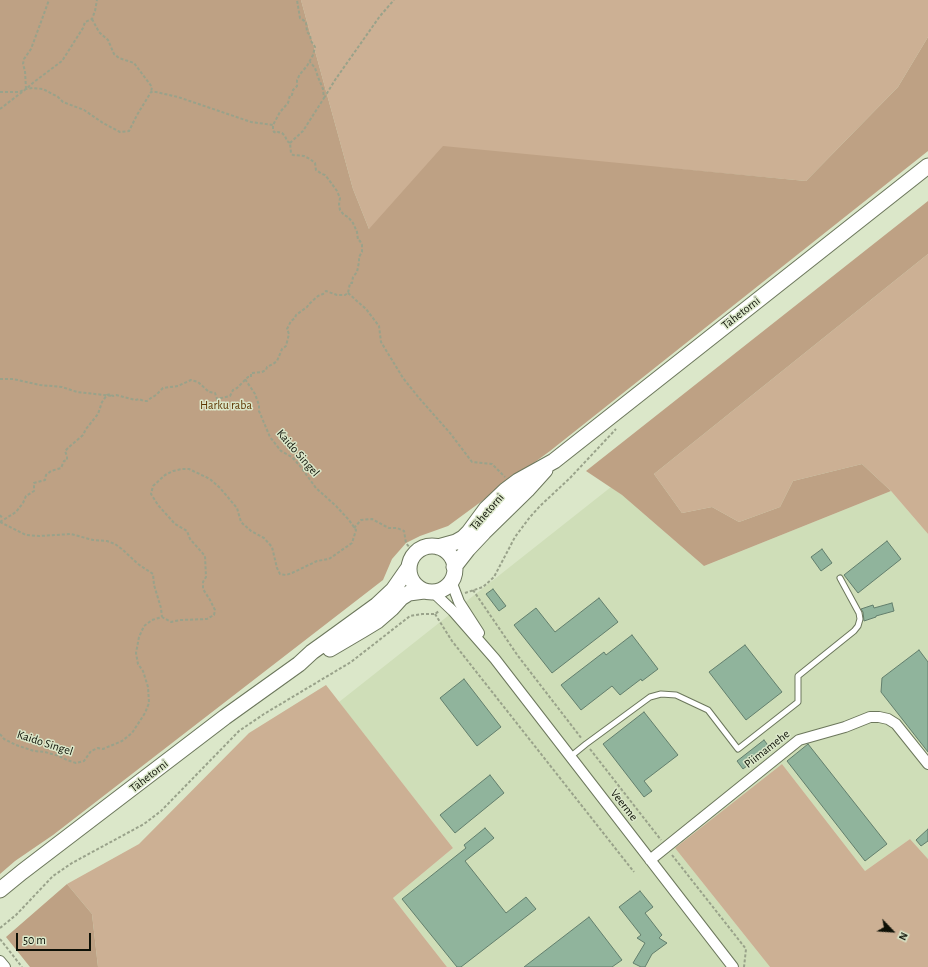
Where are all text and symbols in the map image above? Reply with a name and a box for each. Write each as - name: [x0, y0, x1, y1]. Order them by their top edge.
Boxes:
- street label: Tähetorni: [719, 294, 763, 332]
- park label: Harku raba: [200, 398, 252, 412]
- street label: Kaido Singel: [274, 426, 322, 480]
- street label: Tähetorni: [467, 490, 507, 534]
- street label: Kaido Singel: [15, 727, 75, 759]
- street label: Piimamehe: [741, 727, 793, 771]
- street label: Tähetorni: [127, 757, 171, 795]
- street label: Veerme: [607, 786, 641, 824]
- north arrow: [872, 911, 912, 951]
- scale bar: [18, 925, 93, 951]
- text: N: [897, 930, 910, 942]
- text: 50 m: [23, 934, 46, 946]

